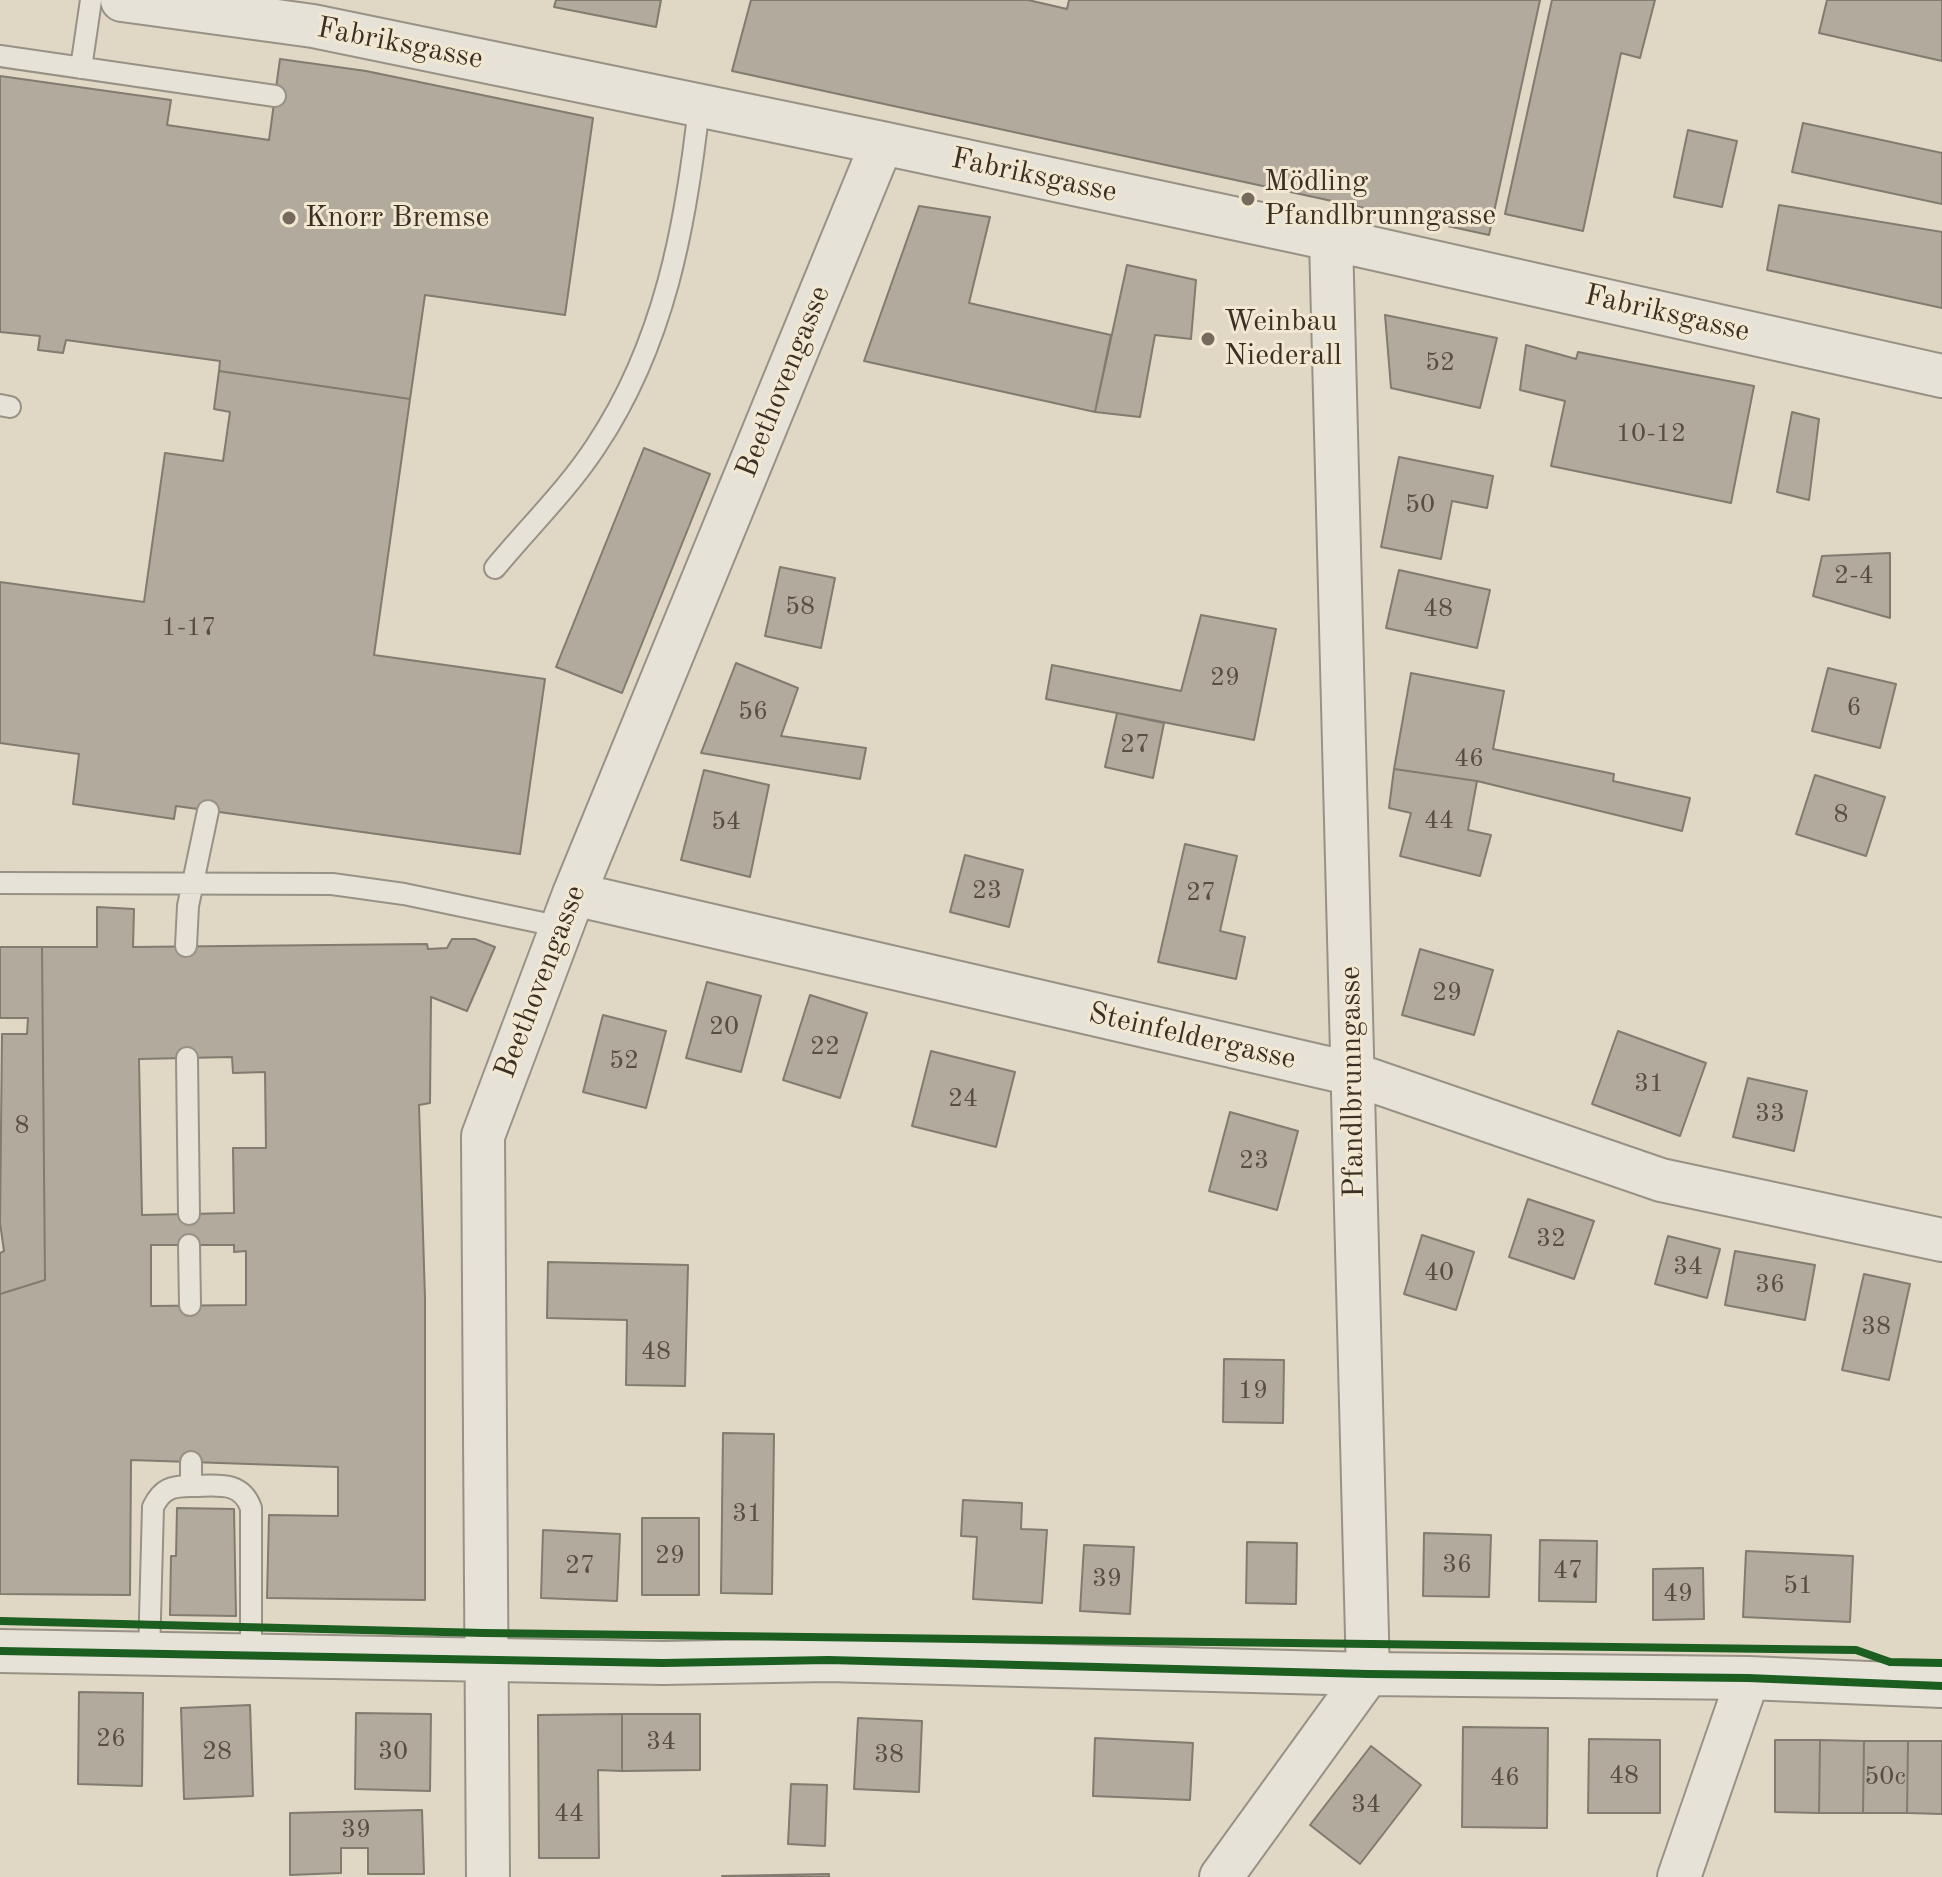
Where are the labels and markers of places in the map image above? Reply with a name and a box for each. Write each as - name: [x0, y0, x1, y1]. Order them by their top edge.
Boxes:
- place label: Mödling Pfandlbrunngasse: [1264, 164, 1496, 234]
- marker: Mödling Pfandlbrunngasse: [1239, 190, 1257, 208]
- place label: Knorr Bremse: [305, 200, 489, 236]
- marker: Knorr Bremse: [280, 209, 298, 227]
- place label: Weinbau Niederall: [1224, 304, 1342, 374]
- marker: Weinbau Niederall: [1199, 330, 1217, 348]

